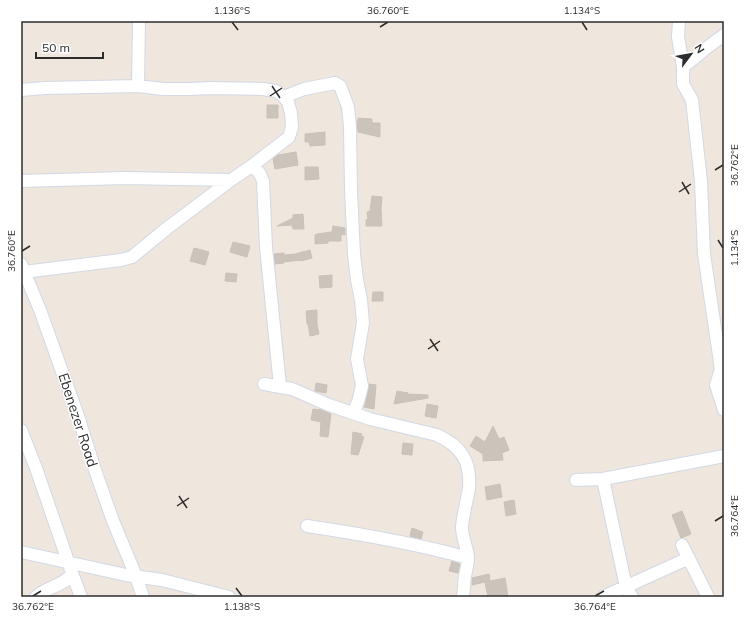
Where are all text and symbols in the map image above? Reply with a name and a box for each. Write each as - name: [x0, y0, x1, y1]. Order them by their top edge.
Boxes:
- text: 1.136°S: [214, 4, 250, 17]
- text: 36.760°E: [367, 4, 409, 17]
- text: 1.134°S: [564, 4, 600, 17]
- scale bar: [36, 34, 103, 60]
- north arrow: [671, 34, 711, 74]
- text: 50 m: [42, 40, 70, 55]
- text: N: [691, 41, 708, 56]
- text: 36.762°E: [728, 144, 741, 186]
- text: 36.760°E: [5, 230, 18, 272]
- text: 1.134°S: [728, 230, 741, 266]
- street label: Ebenezer Road: [54, 371, 102, 469]
- text: 36.764°E: [728, 495, 741, 537]
- text: 36.762°E: [12, 600, 54, 613]
- text: 1.138°S: [224, 600, 260, 613]
- text: 36.764°E: [574, 600, 616, 613]

